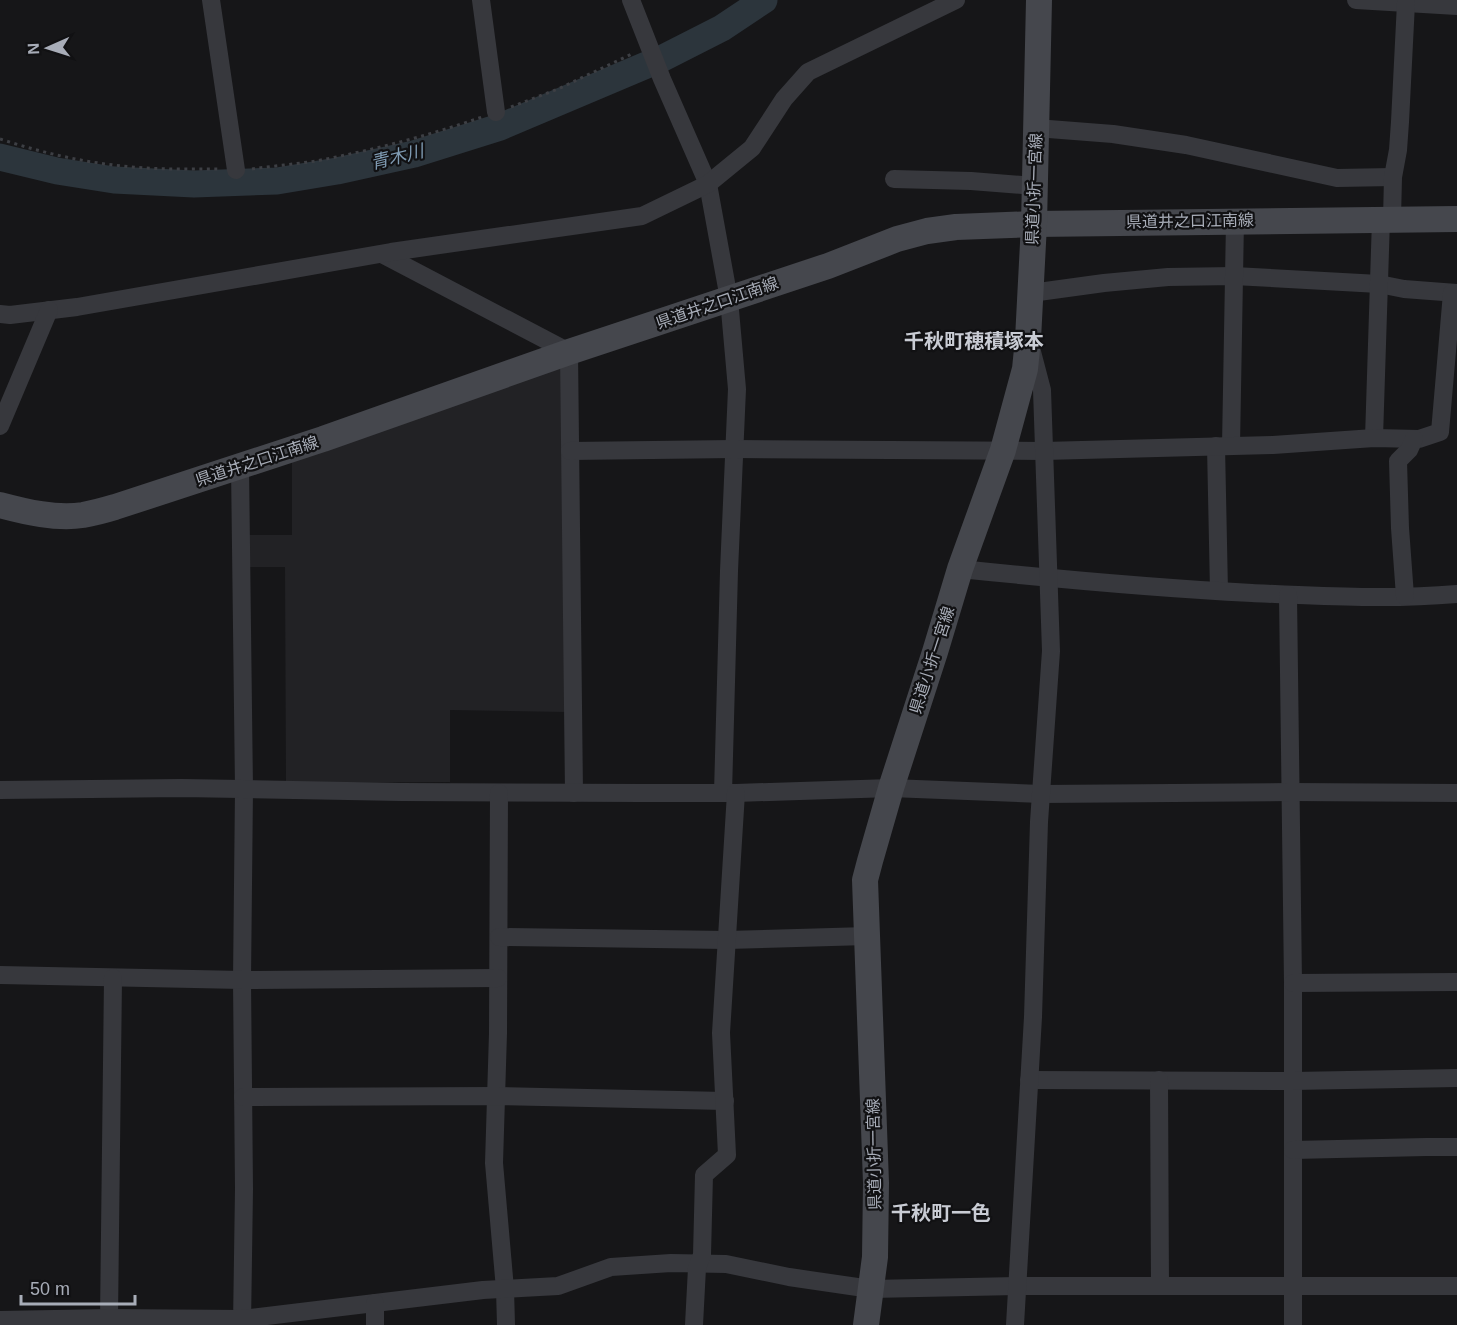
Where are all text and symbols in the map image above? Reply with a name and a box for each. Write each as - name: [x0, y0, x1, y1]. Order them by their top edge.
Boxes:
- north arrow: [18, 18, 78, 78]
- text: N: [25, 43, 42, 55]
- street label: 県道小折一宮線: [1024, 133, 1044, 245]
- water label: 青木川: [368, 140, 428, 173]
- street label: 県道井之口江南線: [1126, 211, 1254, 231]
- street label: 県道井之口江南線: [654, 274, 780, 332]
- district label: 千秋町穂積塚本: [904, 330, 1044, 352]
- street label: 県道井之口江南線: [193, 433, 321, 489]
- street label: 県道小折一宮線: [907, 604, 957, 716]
- street label: 県道小折一宮線: [865, 1098, 883, 1210]
- district label: 千秋町一色: [891, 1202, 991, 1224]
- scale bar: [21, 1268, 135, 1306]
- text: 50 m: [30, 1279, 70, 1299]

